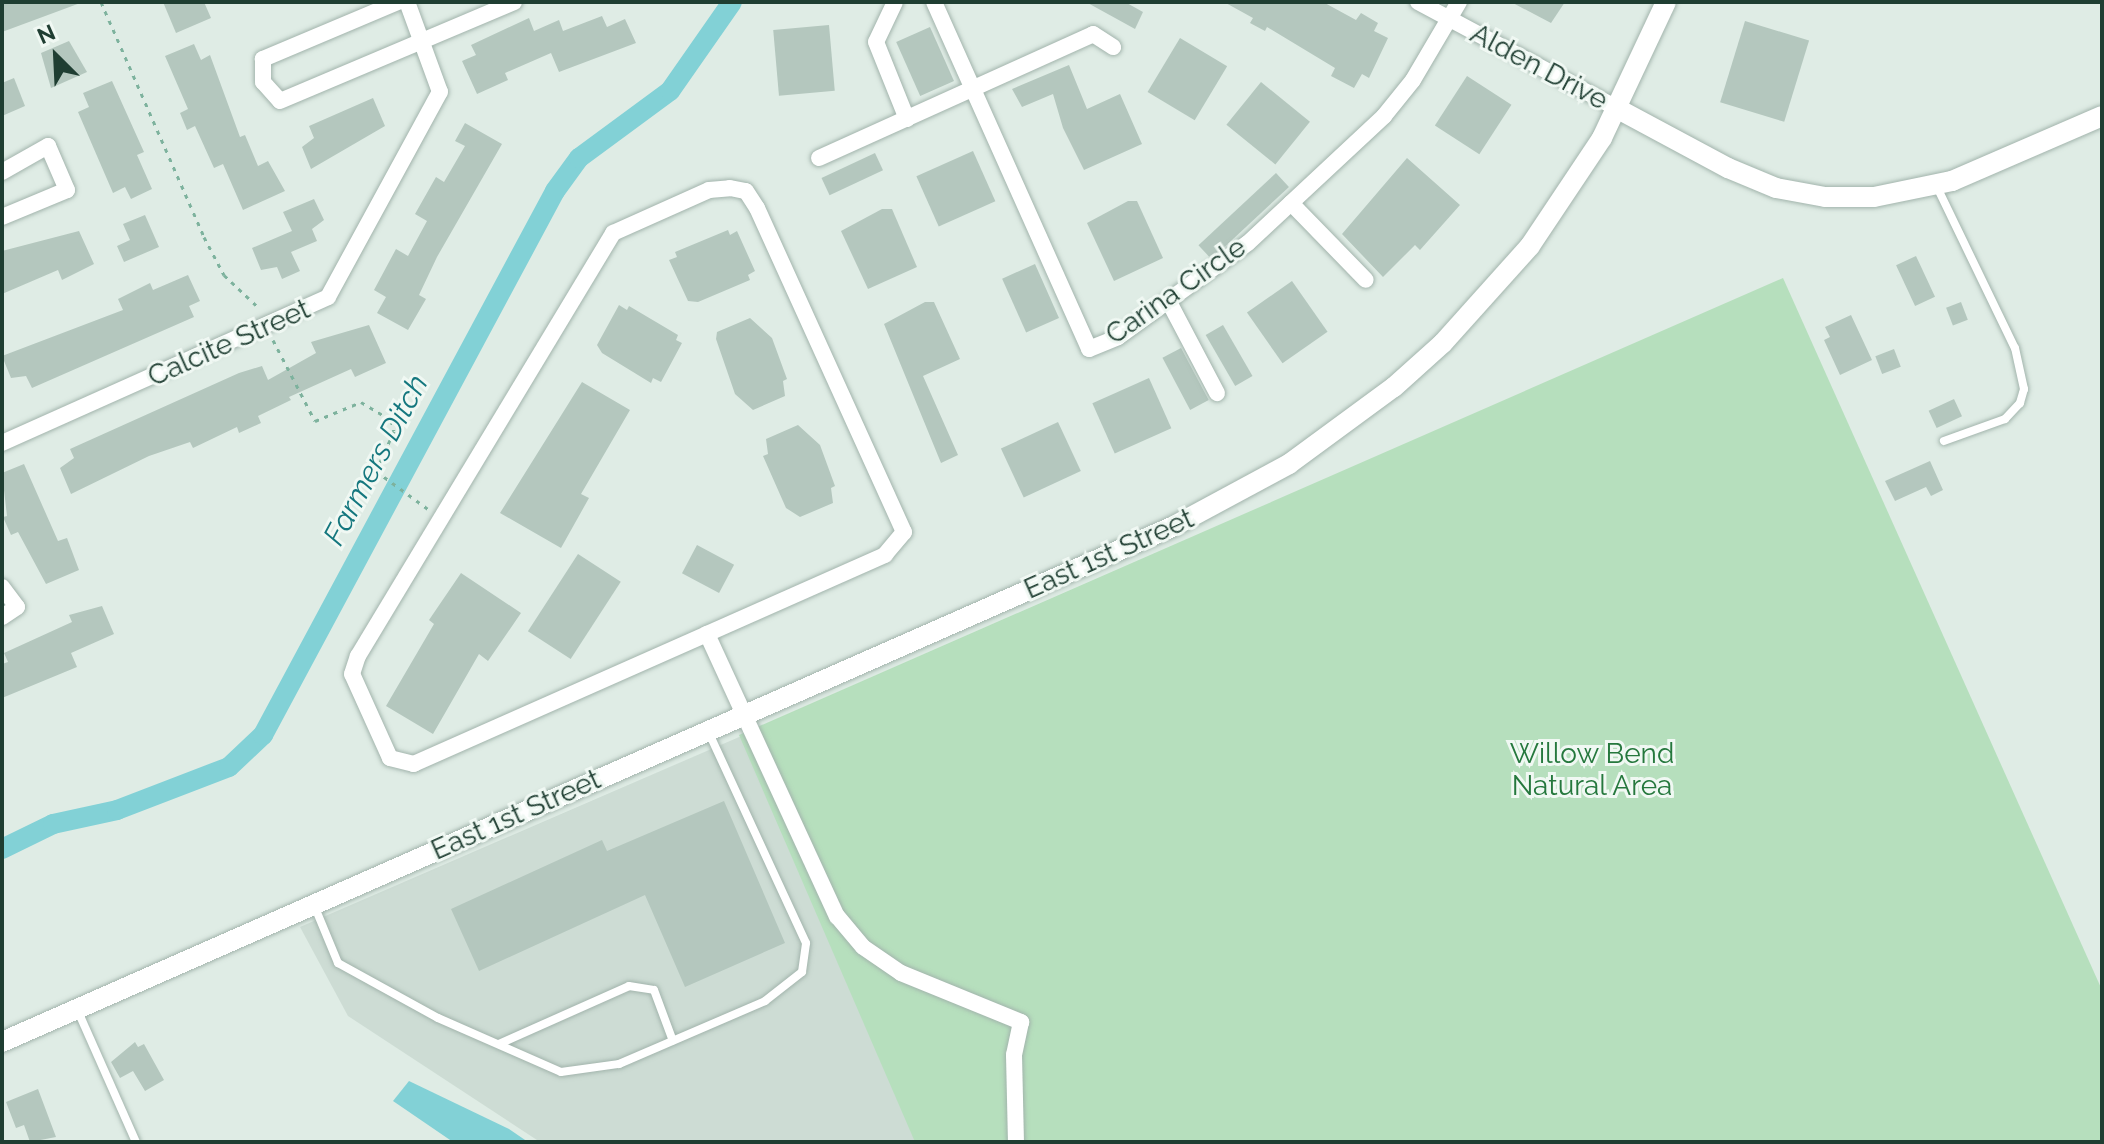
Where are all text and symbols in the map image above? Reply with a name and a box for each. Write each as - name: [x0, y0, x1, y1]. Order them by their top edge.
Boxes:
- north arrow: [16, 16, 96, 96]
- street label: Alden Drive: [1465, 17, 1613, 117]
- text: N: [33, 19, 59, 49]
- street label: Carina Circle: [1100, 230, 1252, 352]
- street label: Calcite Street: [143, 292, 315, 394]
- water label: Farmers Ditch: [316, 369, 436, 551]
- street label: East 1st Street: [1019, 502, 1199, 606]
- park label: Willow Bend Natural Area: [1509, 737, 1675, 803]
- street label: East 1st Street: [426, 763, 606, 867]

